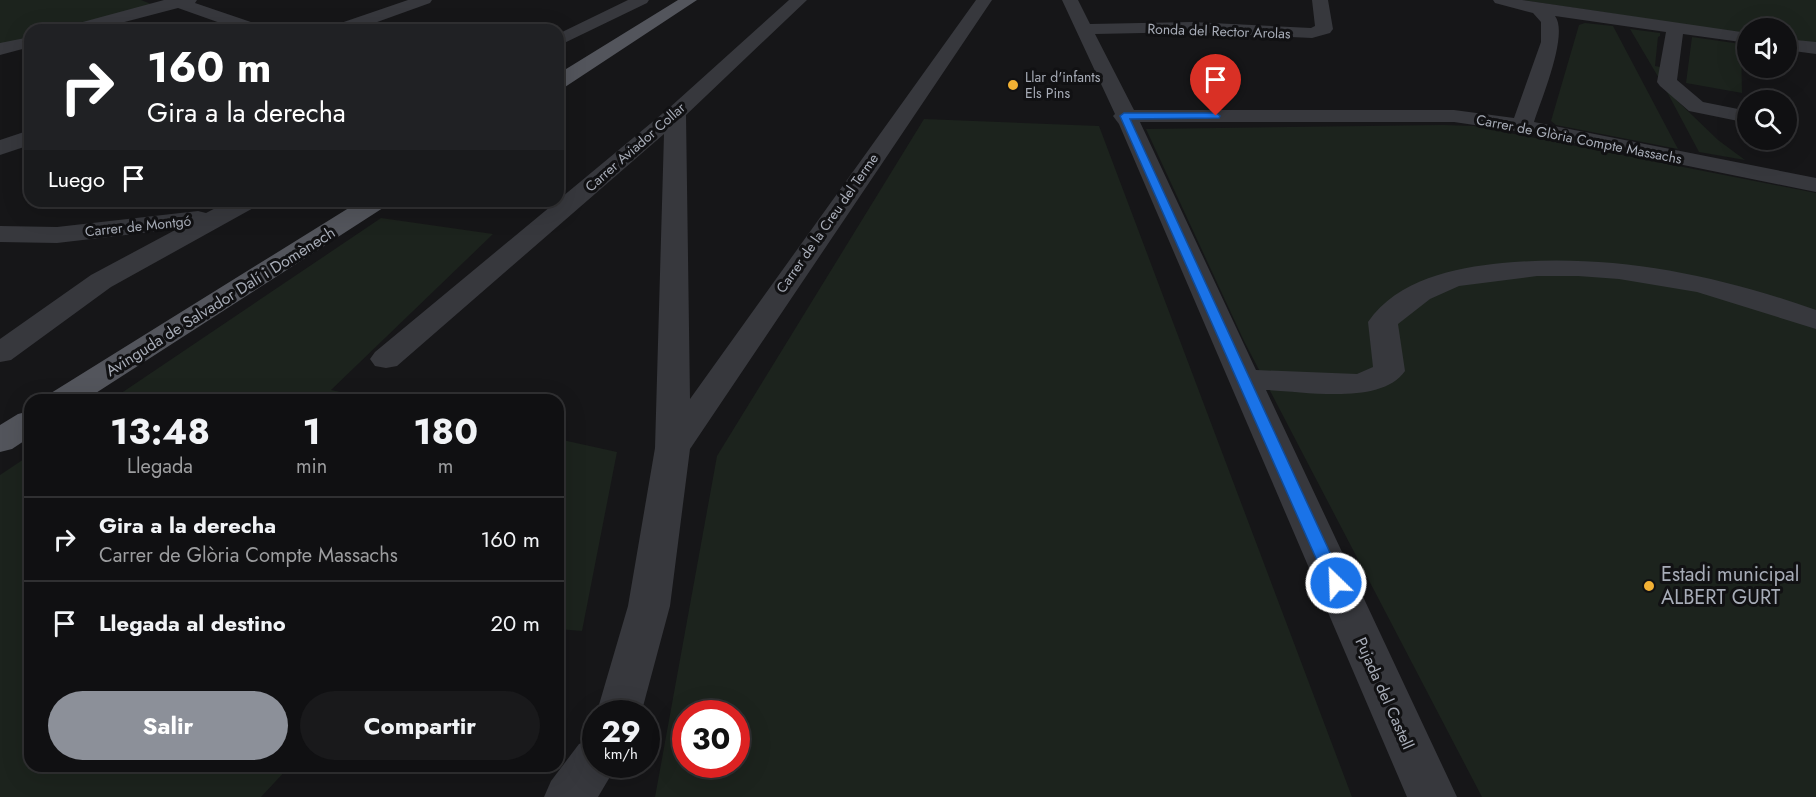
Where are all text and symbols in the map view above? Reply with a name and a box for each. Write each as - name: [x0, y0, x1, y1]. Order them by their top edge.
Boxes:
- map controls: [1737, 18, 1797, 150]
- button: sound: [1737, 18, 1797, 78]
- street label: Ronda del Rector Arolas: [1147, 19, 1291, 44]
- text: 160 m: [147, 37, 271, 98]
- icon: right: [48, 48, 126, 126]
- pin: [1190, 54, 1241, 116]
- icon: arrive: [1199, 63, 1232, 96]
- place label: Llar d'infants Els Pins: [1025, 67, 1101, 103]
- marker: Llar d'infants Els Pins: [1006, 78, 1020, 92]
- button: search: [1737, 90, 1797, 150]
- text: Gira a la derecha: [147, 93, 346, 132]
- street label: Carrer Aviador Collar: [581, 98, 690, 196]
- street label: Carrer de Glòria Compte Massachs: [1474, 109, 1684, 169]
- street label: Carrer de la Creu del Terme: [771, 149, 883, 297]
- icon: arrive: [117, 162, 150, 195]
- text: Luego: [48, 163, 105, 195]
- street label: Carrer de Montgó: [84, 210, 192, 242]
- street label: Avinguda de Salvador Dalí i Domènech: [101, 221, 340, 382]
- text: 13:48: [110, 405, 210, 457]
- text: 1: [302, 405, 321, 457]
- text: 180: [413, 405, 478, 457]
- text: Llegada: [127, 452, 193, 481]
- text: min: [296, 452, 327, 481]
- text: m: [438, 452, 453, 481]
- text: Gira a la derecha: [99, 509, 276, 541]
- icon: right: [48, 523, 81, 556]
- text: 160 m: [480, 523, 540, 555]
- text: Carrer de Glòria Compte Massachs: [99, 541, 398, 570]
- position arrow: [1304, 551, 1368, 615]
- place label: Estadi municipal ALBERT GURT: [1661, 560, 1799, 612]
- marker: Estadi municipal ALBERT GURT: [1642, 579, 1656, 593]
- icon: arrive: [48, 607, 81, 640]
- text: Llegada al destino: [99, 607, 286, 639]
- text: 20 m: [491, 607, 540, 639]
- street label: Pujada del Castell: [1350, 633, 1420, 753]
- button: Salir: [48, 691, 288, 760]
- button: Compartir: [300, 691, 540, 760]
- speed limit sign: 30: [672, 700, 750, 778]
- text: 29: [601, 710, 641, 753]
- text: km/h: [604, 743, 638, 765]

